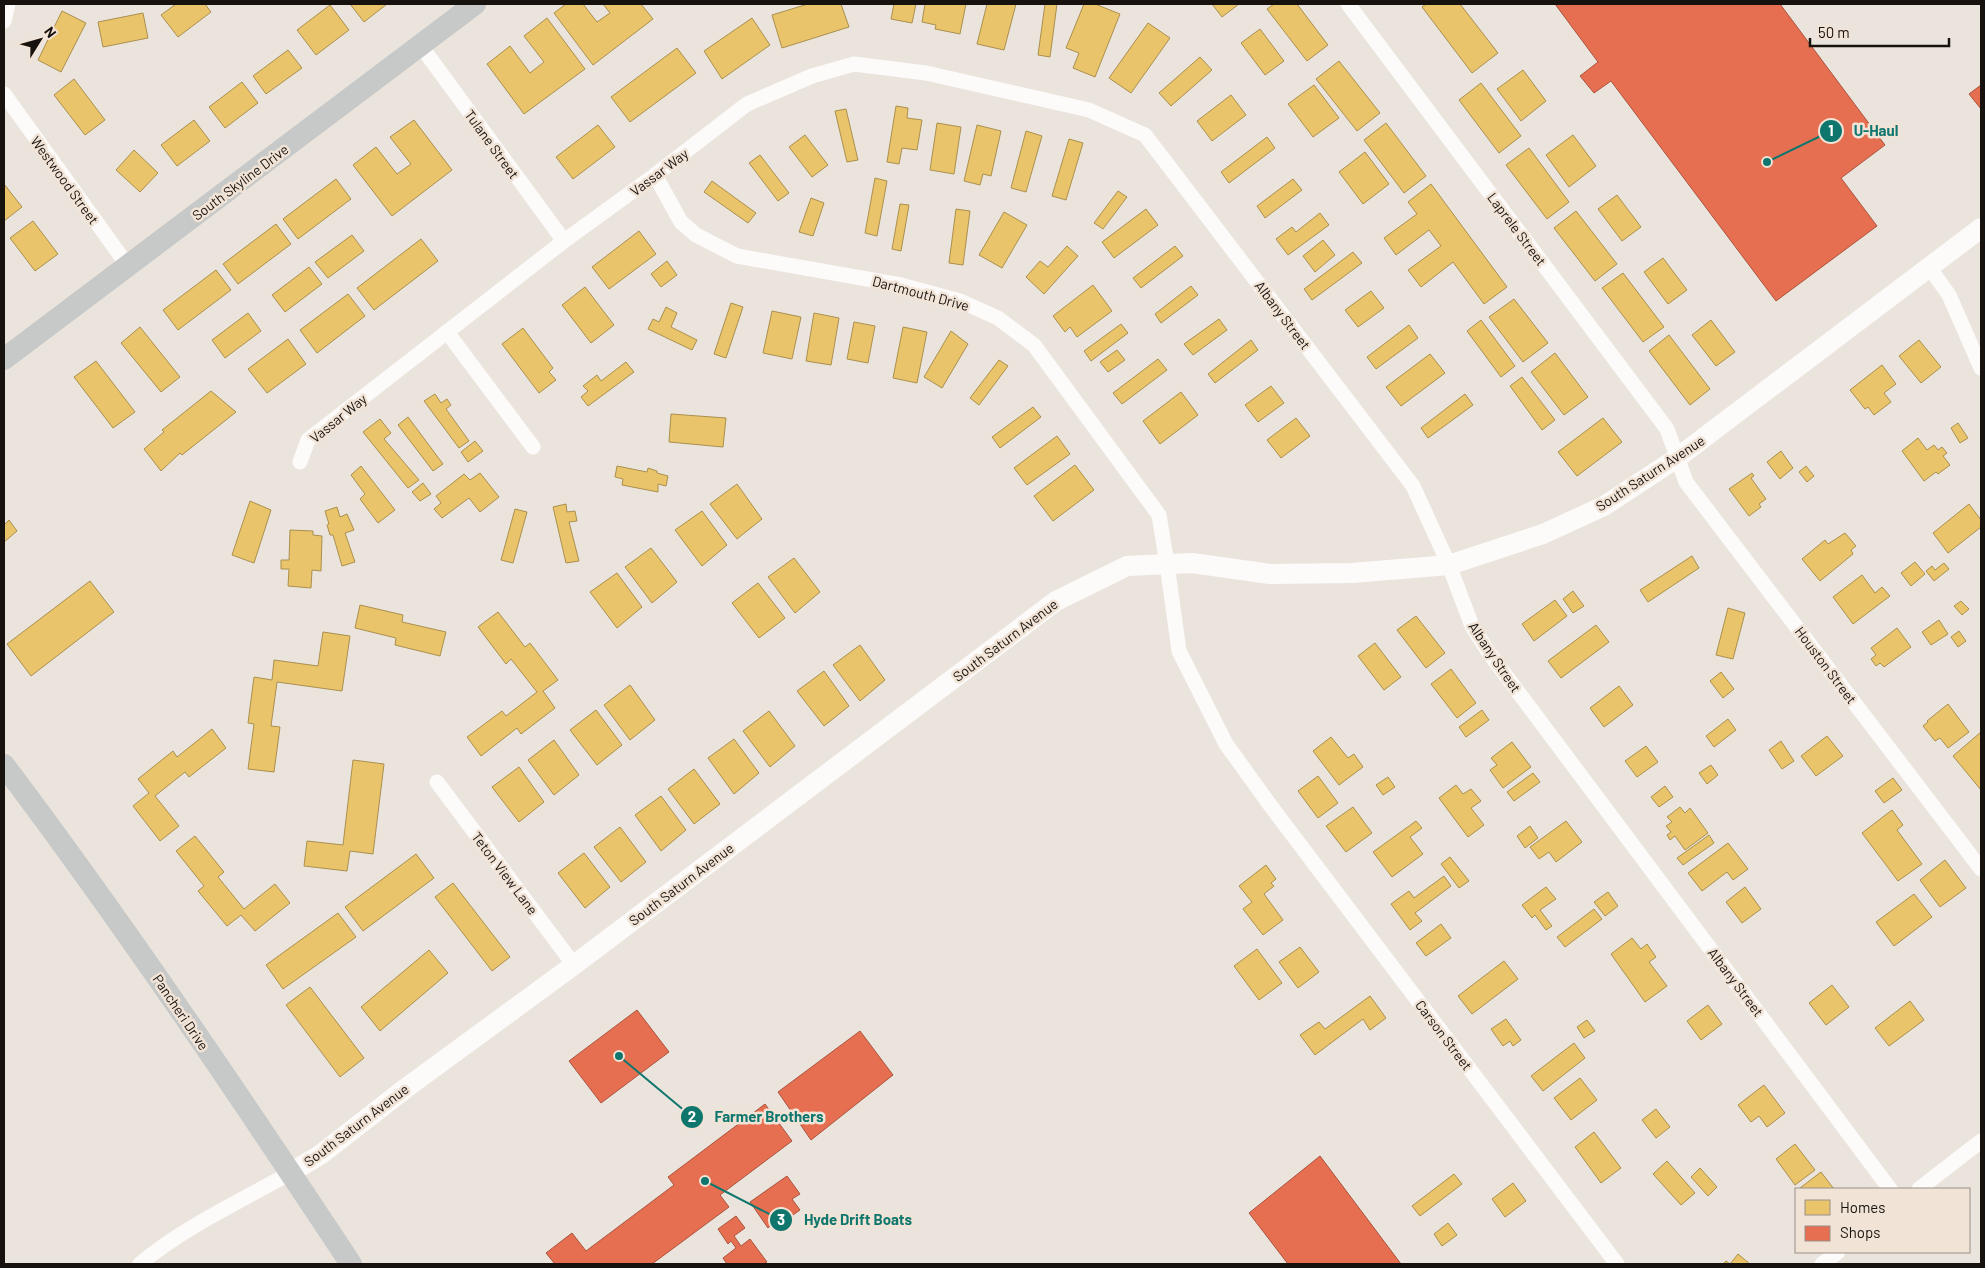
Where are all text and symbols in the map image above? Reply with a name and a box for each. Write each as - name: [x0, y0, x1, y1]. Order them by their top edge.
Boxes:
- north arrow: [15, 15, 65, 65]
- scale bar: [1810, 15, 1949, 47]
- text: N: [41, 23, 60, 41]
- text: 50 m: [1818, 23, 1850, 41]
- street label: Tulane Street: [461, 106, 523, 182]
- callout: U-Haul: [1818, 116, 1908, 146]
- text: 1: [1828, 121, 1834, 139]
- text: U-Haul: [1854, 121, 1898, 139]
- street label: Westwood Street: [27, 133, 103, 227]
- street label: South Skyline Drive: [189, 140, 291, 224]
- street label: Vassar Way: [627, 144, 692, 199]
- street label: Laprele Street: [1484, 189, 1550, 269]
- street label: Dartmouth Drive: [871, 272, 971, 314]
- street label: Albany Street: [1252, 277, 1314, 353]
- street label: Vassar Way: [306, 390, 370, 446]
- street label: South Saturn Avenue: [1592, 431, 1708, 515]
- street label: South Saturn Avenue: [949, 595, 1061, 685]
- street label: Albany Street: [1465, 618, 1525, 696]
- street label: Houston Street: [1791, 623, 1861, 707]
- street label: Teton View Lane: [468, 828, 542, 918]
- street label: South Saturn Avenue: [625, 839, 737, 929]
- street label: Albany Street: [1705, 944, 1767, 1020]
- street label: Pancheri Drive: [149, 971, 213, 1053]
- street label: Carson Street: [1412, 997, 1476, 1073]
- street label: South Saturn Avenue: [300, 1080, 412, 1170]
- callout: Farmer Brothers: [680, 1102, 834, 1132]
- text: 2: [688, 1107, 696, 1125]
- text: Farmer Brothers: [715, 1107, 824, 1125]
- legend: [1795, 1188, 1970, 1253]
- text: Homes: [1840, 1198, 1885, 1216]
- callout: Hyde Drift Boats: [769, 1205, 922, 1235]
- text: 3: [777, 1210, 785, 1228]
- text: Hyde Drift Boats: [804, 1210, 913, 1228]
- text: Shops: [1840, 1223, 1880, 1241]

